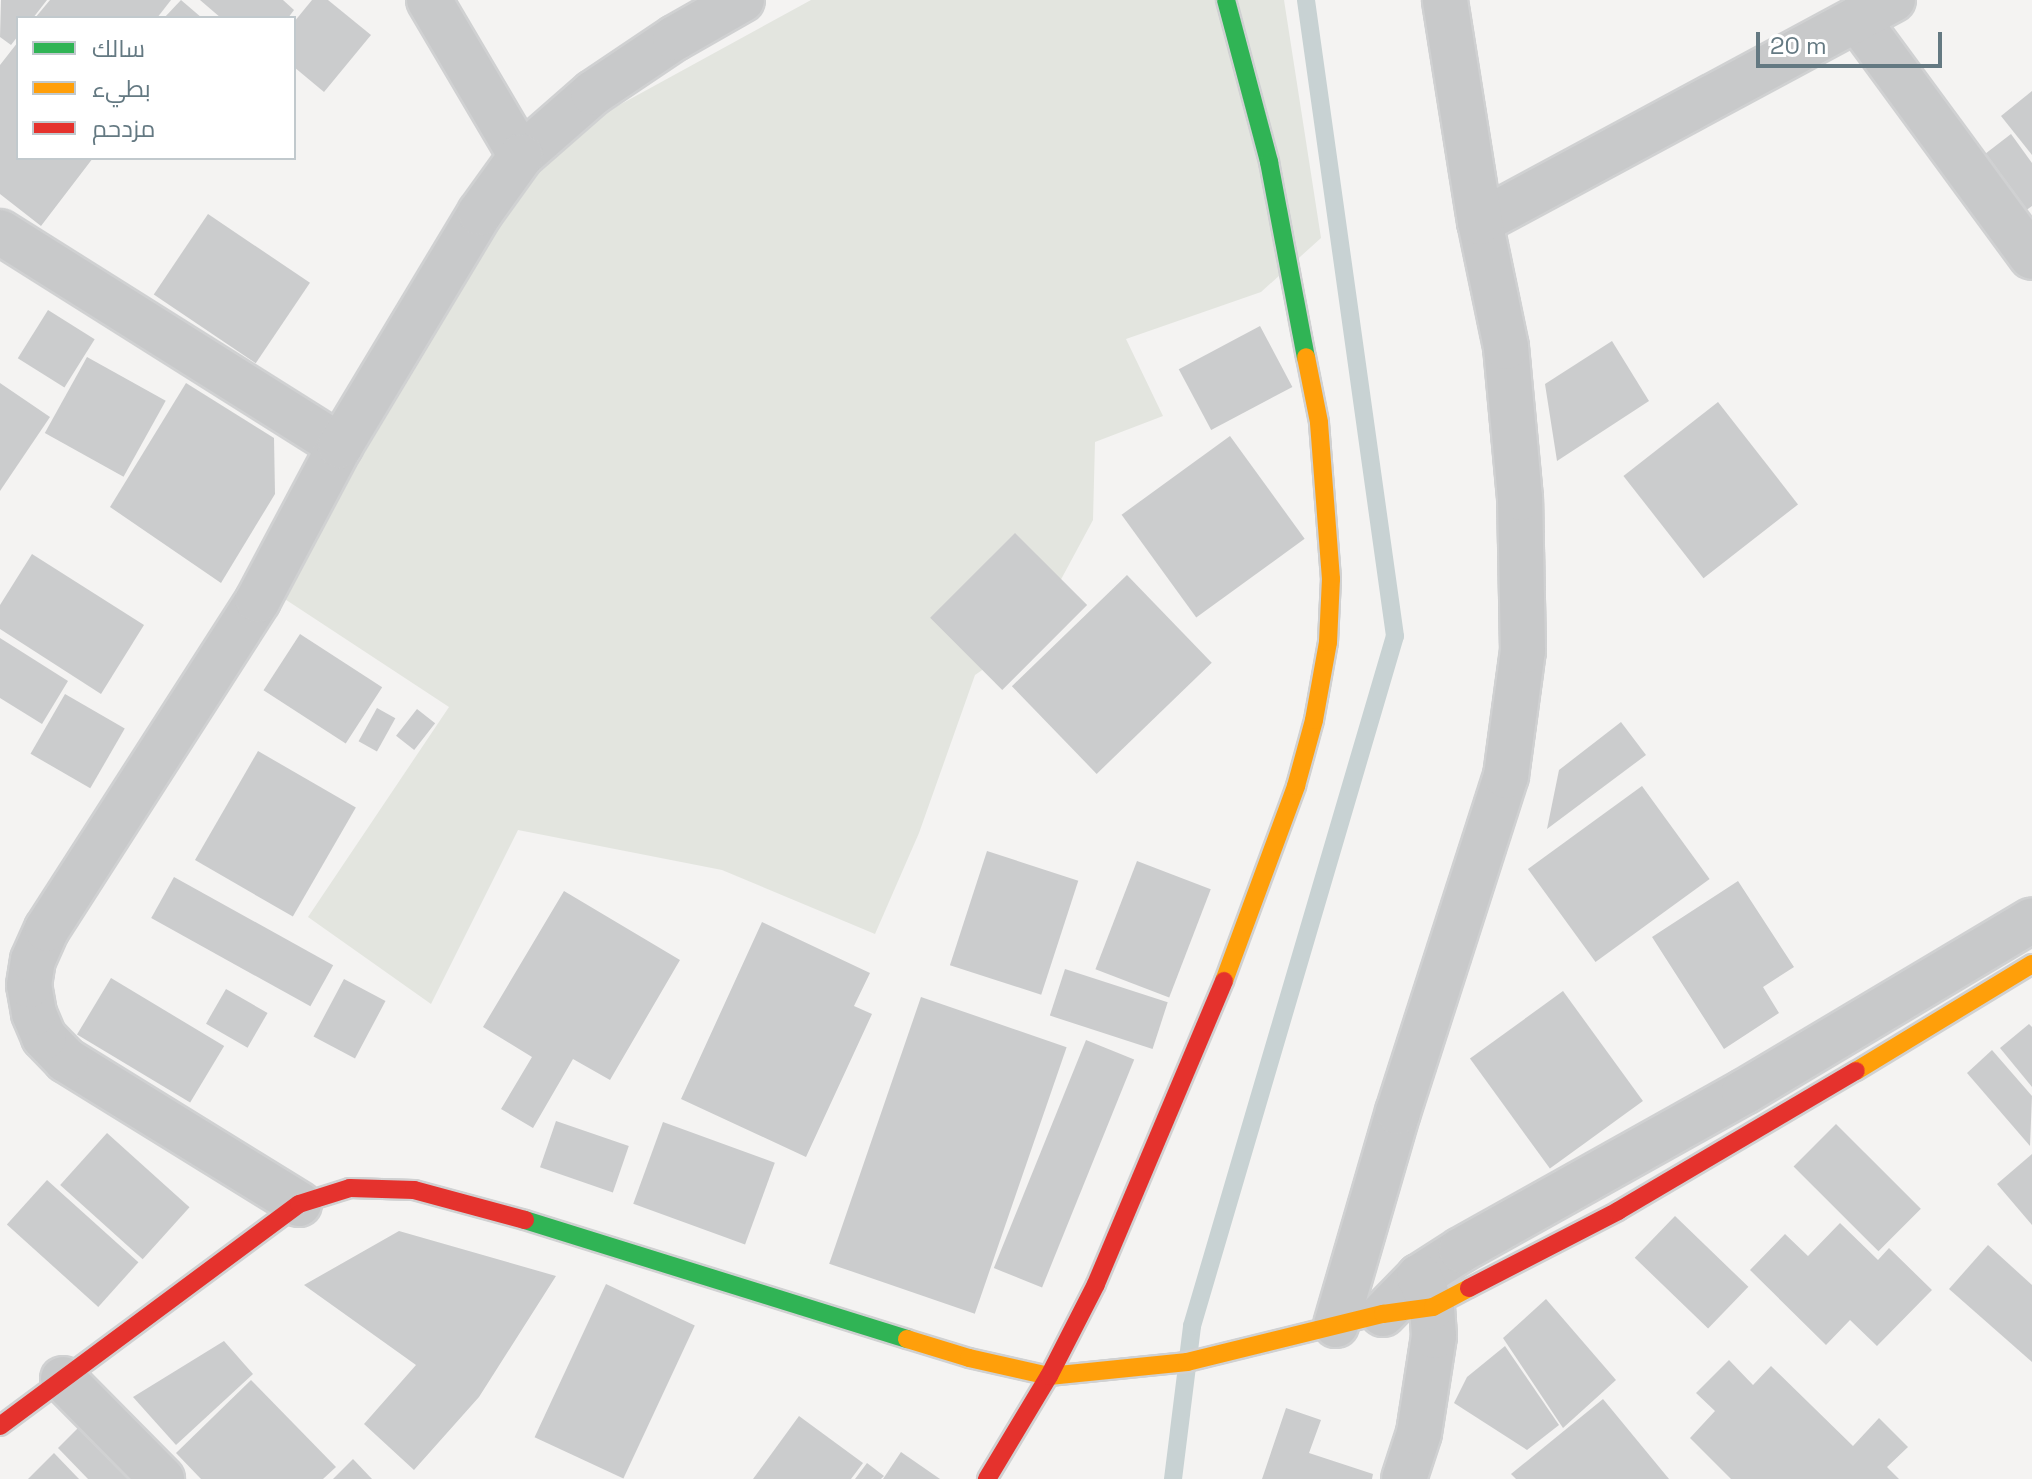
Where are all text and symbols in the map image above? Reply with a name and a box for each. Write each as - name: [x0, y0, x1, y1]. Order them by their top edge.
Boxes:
- legend: [16, 16, 296, 160]
- scale bar: [1760, 16, 1946, 66]
- text: 20 m: [1770, 30, 1827, 61]
- text: سالك: [92, 33, 145, 64]
- text: بطيء: [92, 73, 151, 104]
- text: مزدحم: [92, 113, 155, 144]

